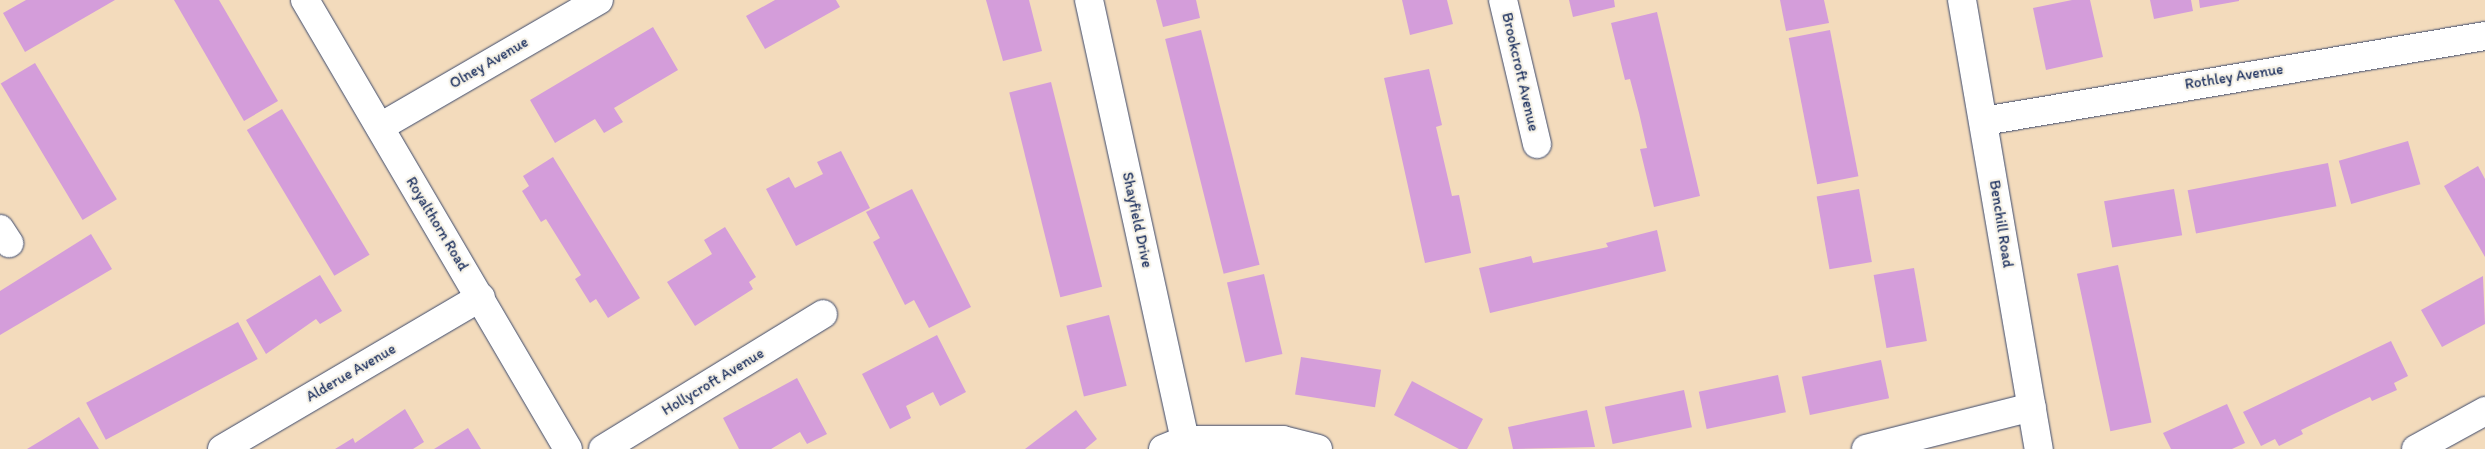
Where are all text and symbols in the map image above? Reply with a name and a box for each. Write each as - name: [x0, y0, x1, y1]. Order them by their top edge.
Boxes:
- street label: Brookcroft Avenue: [1498, 11, 1542, 133]
- street label: Olney Avenue: [447, 33, 531, 93]
- street label: Rothley Avenue: [2184, 60, 2284, 94]
- street label: Shayfield Drive: [1118, 170, 1156, 270]
- street label: Royalthorn Road: [402, 174, 472, 274]
- street label: Benchill Road: [1985, 179, 2017, 269]
- street label: Alderue Avenue: [303, 340, 399, 406]
- street label: Hollycroft Avenue: [659, 345, 767, 419]

